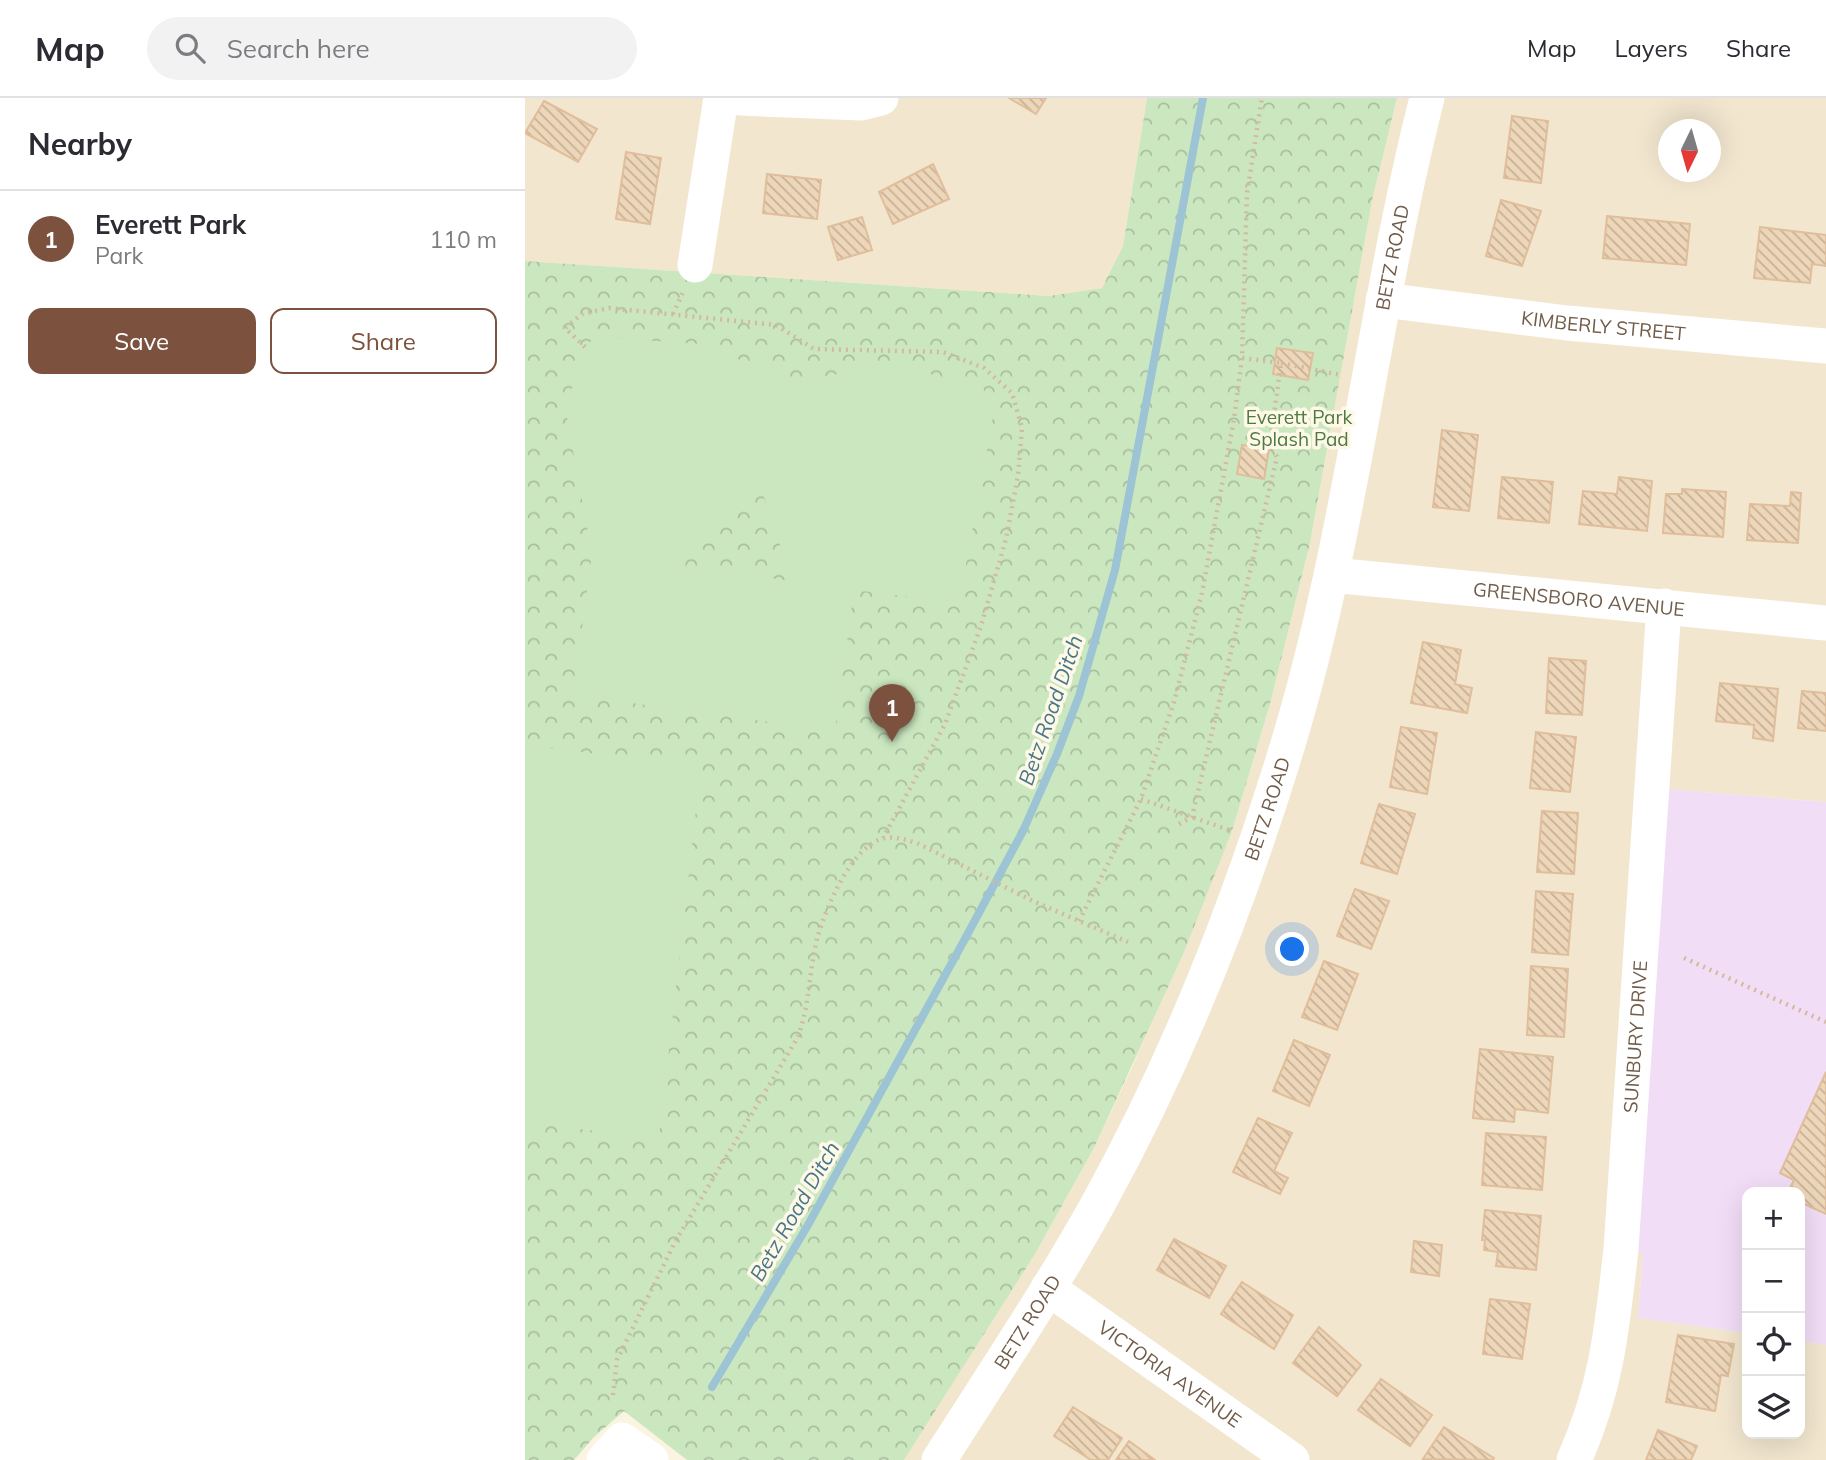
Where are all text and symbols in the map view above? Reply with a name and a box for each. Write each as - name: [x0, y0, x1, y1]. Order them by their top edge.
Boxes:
- search box: [147, 17, 637, 80]
- text: Map: [35, 28, 105, 69]
- icon: search: [171, 29, 209, 67]
- text: Search here: [227, 32, 370, 65]
- text: Map: [1527, 33, 1576, 63]
- text: Layers: [1614, 33, 1688, 63]
- text: Share: [1726, 33, 1791, 63]
- north arrow: [1658, 119, 1721, 182]
- text: Nearby: [28, 125, 132, 163]
- street label: BETZ ROAD: [1370, 202, 1414, 312]
- text: Everett Park: [95, 208, 246, 241]
- text: 1: [44, 225, 58, 254]
- text: 110 m: [429, 225, 497, 254]
- text: Park: [95, 241, 143, 270]
- street label: KIMBERLY STREET: [1520, 305, 1687, 346]
- button: Save: [28, 308, 256, 374]
- button: Share: [270, 308, 497, 374]
- park label: Everett Park Splash Pad: [1246, 405, 1352, 451]
- street label: GREENSBORO AVENUE: [1472, 577, 1686, 621]
- water label: Betz Road Ditch: [1012, 632, 1088, 788]
- pin: 1: [869, 684, 915, 742]
- street label: BETZ ROAD: [1239, 754, 1295, 864]
- your location: [1275, 932, 1309, 966]
- street label: SUNBURY DRIVE: [1618, 960, 1652, 1114]
- water label: Betz Road Ditch: [743, 1137, 845, 1285]
- map controls: [1742, 1187, 1805, 1439]
- button: +: [1742, 1187, 1805, 1250]
- button: −: [1742, 1250, 1805, 1313]
- street label: BETZ ROAD: [989, 1270, 1066, 1374]
- button: locate: [1742, 1313, 1805, 1376]
- street label: VICTORIA AVENUE: [1093, 1315, 1246, 1433]
- button: layers: [1742, 1376, 1805, 1439]

